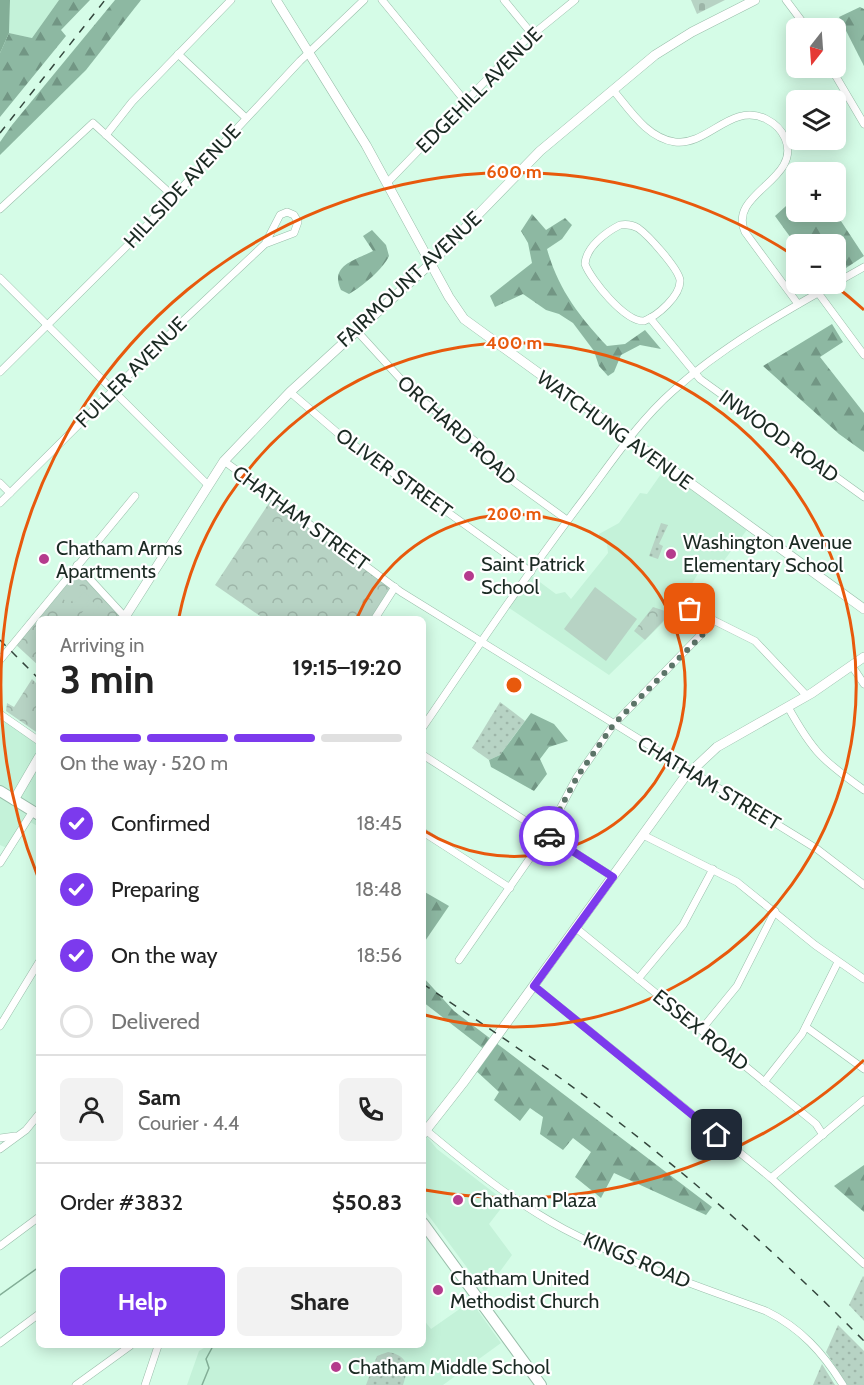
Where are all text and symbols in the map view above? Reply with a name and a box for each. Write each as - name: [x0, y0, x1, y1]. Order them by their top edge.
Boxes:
- north arrow: [786, 18, 846, 78]
- map controls: [786, 18, 846, 294]
- street label: EDGEHILL AVENUE: [411, 22, 547, 158]
- button: layers: [786, 90, 846, 150]
- street label: HILLSIDE AVENUE: [119, 119, 245, 253]
- text: 600 m: [486, 161, 542, 183]
- button: +: [786, 162, 846, 222]
- street label: FAIRMOUNT AVENUE: [332, 206, 486, 352]
- button: −: [786, 234, 846, 294]
- street label: FULLER AVENUE: [71, 312, 191, 432]
- text: 400 m: [486, 332, 542, 354]
- street label: WATCHUNG AVENUE: [532, 365, 698, 495]
- street label: ORCHARD ROAD: [393, 370, 521, 490]
- street label: INWOOD ROAD: [715, 385, 843, 487]
- street label: OLIVER STREET: [331, 423, 457, 523]
- street label: CHATHAM STREET: [228, 460, 374, 576]
- text: 200 m: [487, 503, 541, 525]
- place label: Washington Avenue Elementary School: [683, 530, 852, 577]
- place label: Chatham Arms Apartments: [56, 536, 182, 583]
- marker: Washington Avenue Elementary School: [664, 547, 678, 561]
- marker: Chatham Arms Apartments: [37, 552, 51, 566]
- place label: Saint Patrick School: [481, 552, 585, 599]
- marker: Saint Patrick School: [462, 569, 476, 583]
- pin: [664, 583, 715, 634]
- icon: bag: [673, 592, 706, 625]
- text: Arriving in: [60, 633, 144, 657]
- text: 19:15–19:20: [292, 654, 402, 681]
- text: 3 min: [60, 655, 155, 703]
- centre of rings: [504, 675, 524, 695]
- street label: CHATHAM STREET: [633, 731, 785, 835]
- text: On the way · 520 m: [60, 751, 228, 775]
- courier: [519, 806, 579, 866]
- icon: check: [60, 807, 93, 840]
- text: Confirmed: [111, 810, 210, 837]
- text: 18:45: [357, 811, 402, 835]
- icon: car: [533, 820, 566, 853]
- icon: check: [60, 873, 93, 906]
- text: Preparing: [111, 876, 199, 903]
- text: 18:48: [356, 877, 402, 901]
- icon: check: [60, 939, 93, 972]
- text: On the way: [111, 942, 218, 969]
- text: 18:56: [357, 943, 402, 967]
- street label: ESSEX ROAD: [648, 984, 754, 1076]
- text: Delivered: [111, 1008, 200, 1035]
- button: person: [60, 1078, 123, 1141]
- button: phone: [339, 1078, 402, 1141]
- text: Sam: [138, 1084, 181, 1111]
- pin: [691, 1109, 742, 1160]
- text: Courier · 4.4: [138, 1111, 239, 1135]
- icon: home: [700, 1118, 733, 1151]
- place label: Chatham Plaza: [470, 1188, 597, 1212]
- text: Order #3832: [60, 1189, 183, 1216]
- text: $50.83: [332, 1189, 402, 1216]
- marker: Chatham Plaza: [451, 1193, 465, 1207]
- street label: KINGS ROAD: [580, 1227, 694, 1293]
- place label: Chatham United Methodist Church: [450, 1266, 599, 1313]
- button: Help: [60, 1267, 225, 1336]
- button: Share: [237, 1267, 402, 1336]
- marker: Chatham United Methodist Church: [431, 1283, 445, 1297]
- place label: Chatham Middle School: [348, 1355, 550, 1379]
- marker: Chatham Middle School: [329, 1360, 343, 1374]

